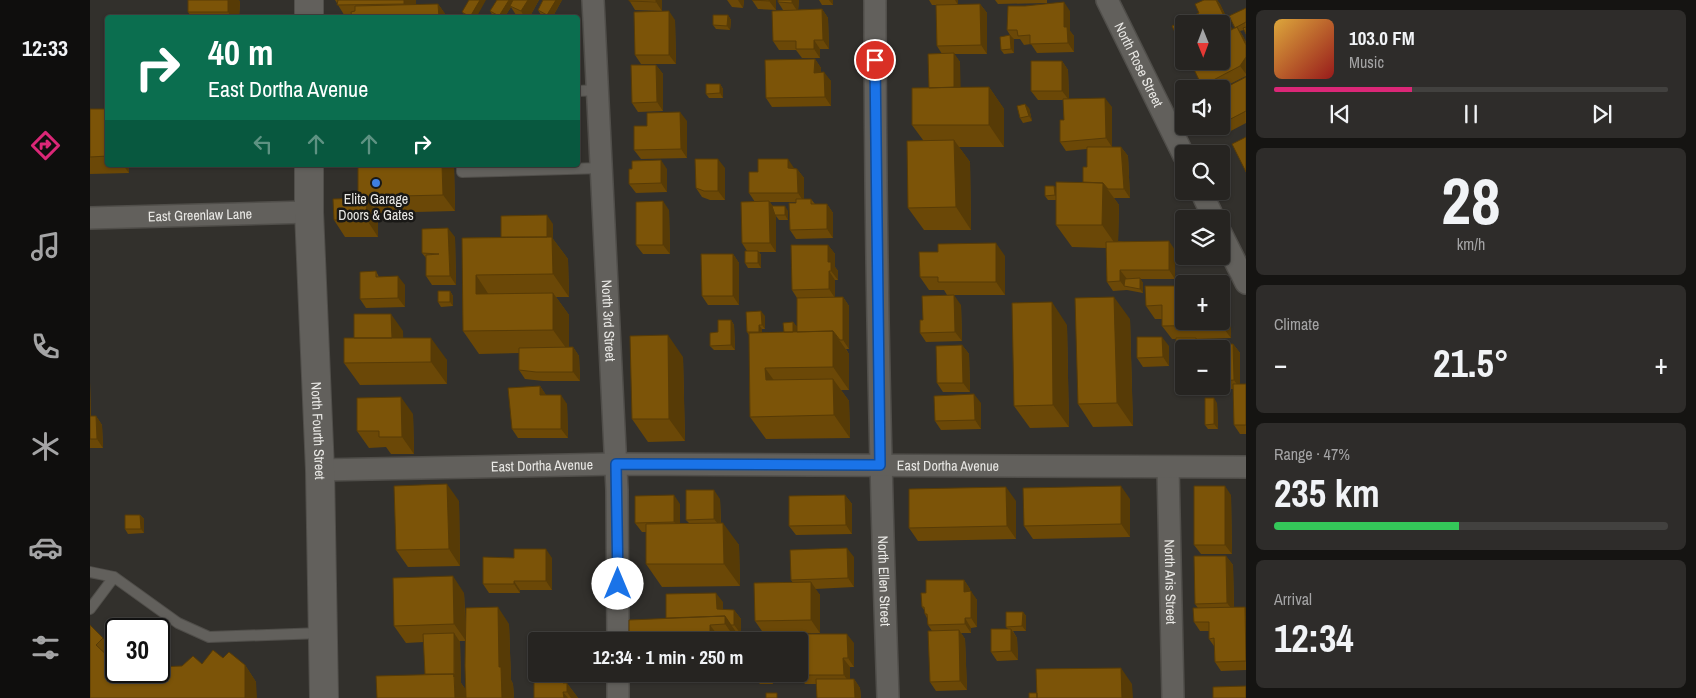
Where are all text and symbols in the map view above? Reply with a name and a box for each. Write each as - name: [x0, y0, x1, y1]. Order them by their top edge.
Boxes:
- north arrow: [1175, 15, 1230, 70]
- map controls: [1175, 15, 1230, 395]
- street label: North Rose Street: [1110, 19, 1167, 110]
- text: 103.0 FM: [1349, 25, 1415, 51]
- text: 40 m: [208, 29, 273, 76]
- text: 12:33: [22, 33, 68, 63]
- icon: right: [125, 35, 190, 100]
- pin: [854, 39, 896, 81]
- icon: arrive: [861, 46, 889, 74]
- text: Music: [1349, 51, 1384, 73]
- text: East Dortha Avenue: [208, 74, 368, 104]
- button: sound: [1175, 80, 1230, 135]
- icon: previous: [1326, 100, 1354, 128]
- icon: pause: [1457, 100, 1485, 128]
- icon: next: [1588, 100, 1616, 128]
- icon: directions: [28, 128, 63, 163]
- icon: left: [249, 130, 277, 158]
- icon: ahead: [302, 130, 330, 158]
- icon: ahead: [355, 130, 383, 158]
- icon: right: [408, 130, 436, 158]
- button: search: [1175, 145, 1230, 200]
- text: 28: [1441, 157, 1501, 244]
- marker: Elite Garage Doors & Gates: [370, 177, 382, 189]
- place label: Elite Garage Doors & Gates: [338, 190, 414, 224]
- street label: East Greenlaw Lane: [148, 205, 252, 225]
- button: layers: [1175, 210, 1230, 265]
- icon: music: [28, 229, 63, 264]
- text: km/h: [1457, 233, 1485, 255]
- button: +: [1175, 275, 1230, 330]
- street label: North 3rd Street: [598, 279, 620, 362]
- text: Climate: [1274, 313, 1319, 335]
- icon: phone: [28, 329, 63, 364]
- text: 21.5°: [1433, 338, 1509, 389]
- button: −: [1175, 340, 1230, 395]
- text: −: [1274, 345, 1287, 383]
- text: +: [1655, 345, 1668, 383]
- street label: North Fourth Street: [307, 382, 329, 480]
- icon: climate: [28, 429, 63, 464]
- text: Range · 47%: [1274, 443, 1350, 465]
- street label: East Dortha Avenue: [491, 455, 593, 476]
- street label: East Dortha Avenue: [897, 456, 999, 475]
- text: 235 km: [1274, 468, 1380, 519]
- icon: car: [28, 530, 63, 565]
- street label: North Ellen Street: [874, 535, 895, 627]
- street label: North Aris Street: [1161, 539, 1180, 625]
- position arrow: [591, 557, 643, 609]
- text: Arrival: [1274, 588, 1312, 610]
- text: 12:34: [1274, 613, 1354, 664]
- speed limit sign: 30: [105, 618, 170, 683]
- icon: filters: [28, 630, 63, 665]
- text: 12:34 · 1 min · 250 m: [593, 644, 743, 670]

